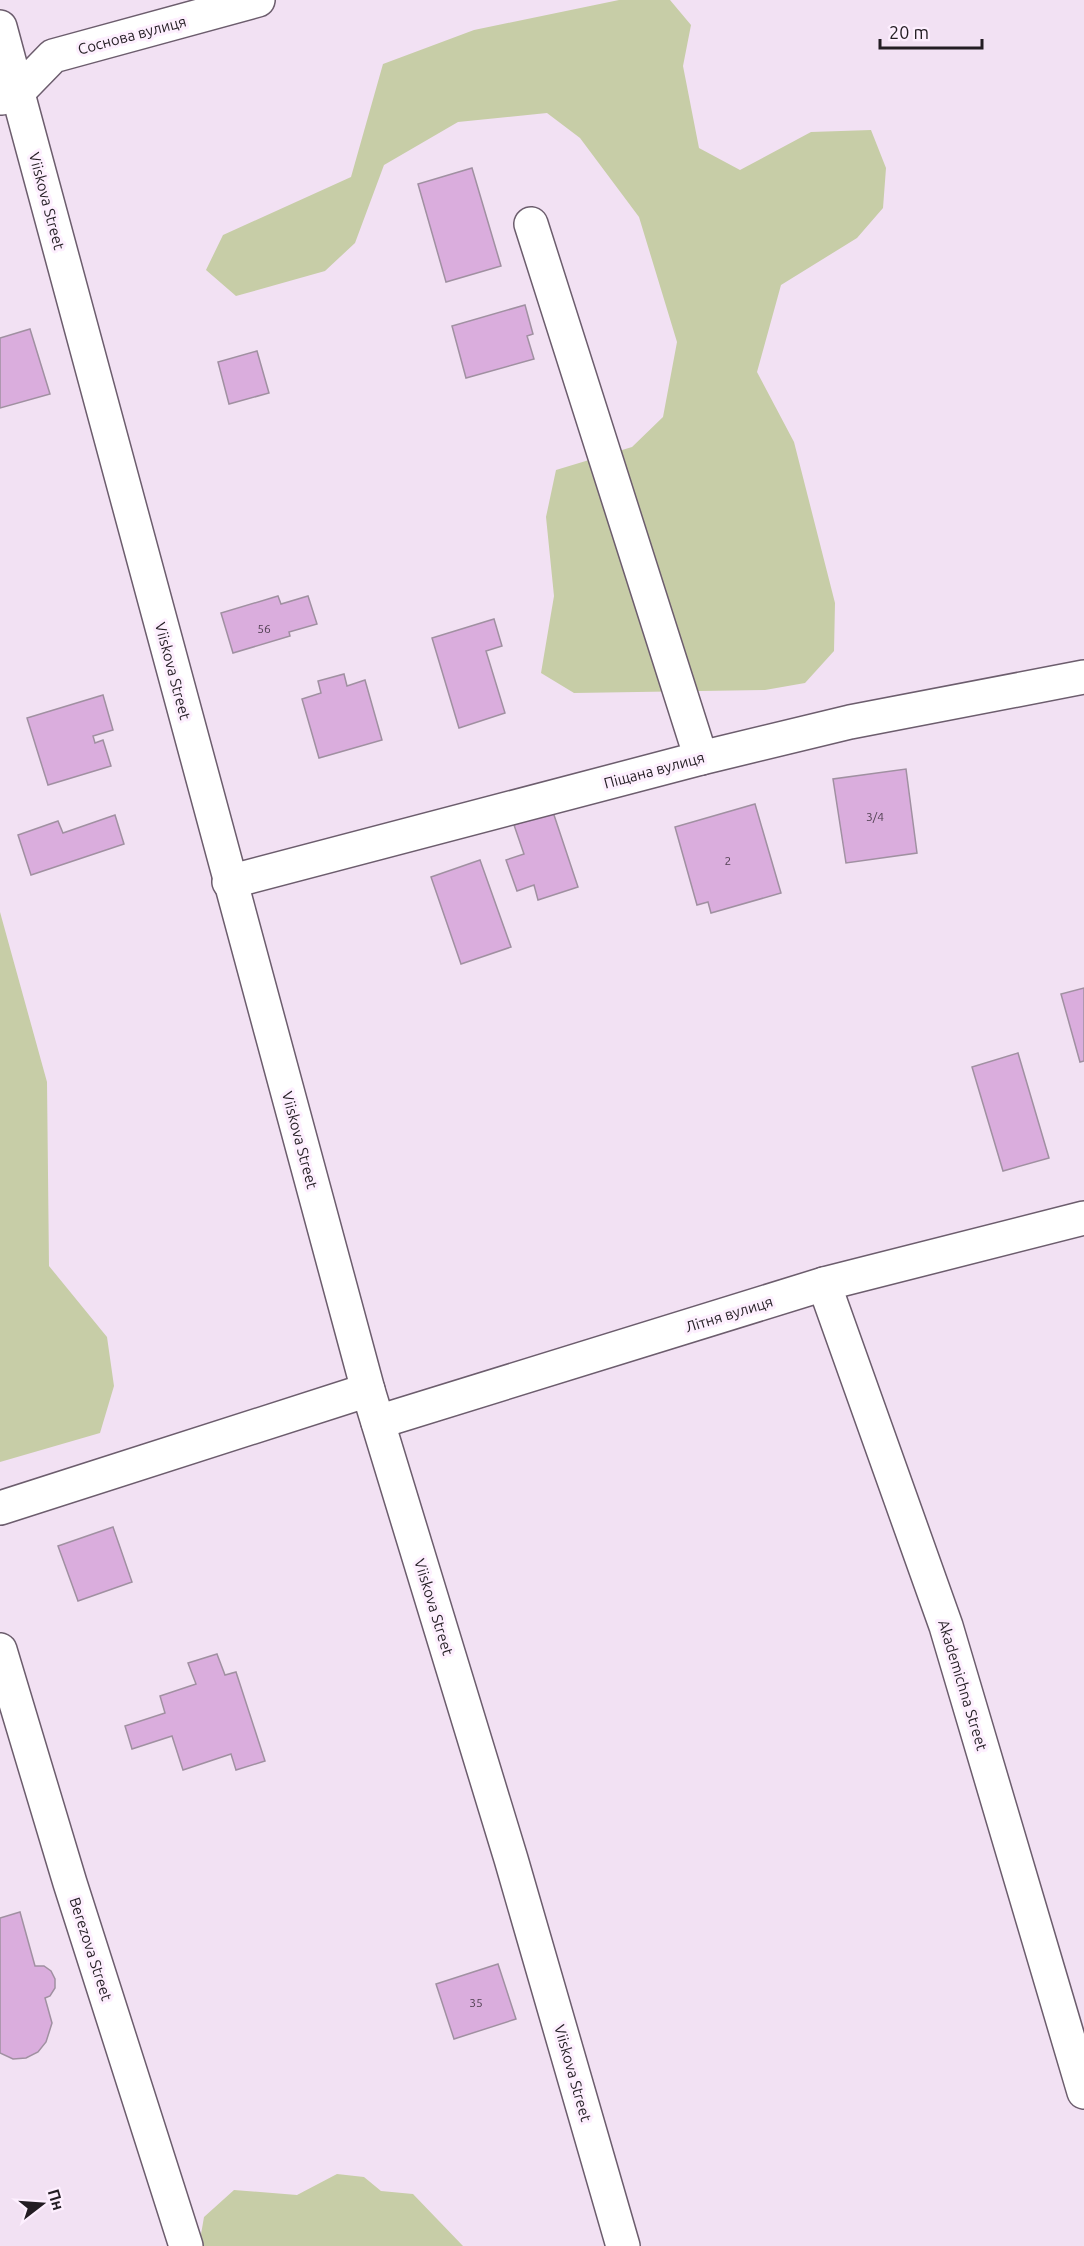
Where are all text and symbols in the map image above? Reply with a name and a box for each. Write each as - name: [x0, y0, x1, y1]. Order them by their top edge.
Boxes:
- street label: Соснова вулиця: [76, 12, 188, 58]
- scale bar: [880, 12, 982, 50]
- text: 20 m: [889, 22, 929, 42]
- street label: Viiskova Street: [26, 150, 68, 252]
- street label: Viiskova Street: [152, 620, 194, 722]
- house number: 56: [257, 622, 271, 635]
- street label: Піщана вулиця: [602, 748, 706, 792]
- house number: 3/4: [866, 810, 884, 823]
- house number: 2: [725, 854, 731, 867]
- street label: Viiskova Street: [279, 1089, 321, 1191]
- street label: Літня вулиця: [683, 1293, 775, 1335]
- street label: Viiskova Street: [411, 1557, 457, 1657]
- street label: Akademichna Street: [935, 1618, 991, 1753]
- street label: Berezova Street: [66, 1895, 116, 2003]
- house number: 35: [469, 1996, 483, 2009]
- street label: Viiskova Street: [551, 2023, 595, 2124]
- north arrow: [12, 2174, 72, 2234]
- text: Пн: [45, 2187, 68, 2212]

